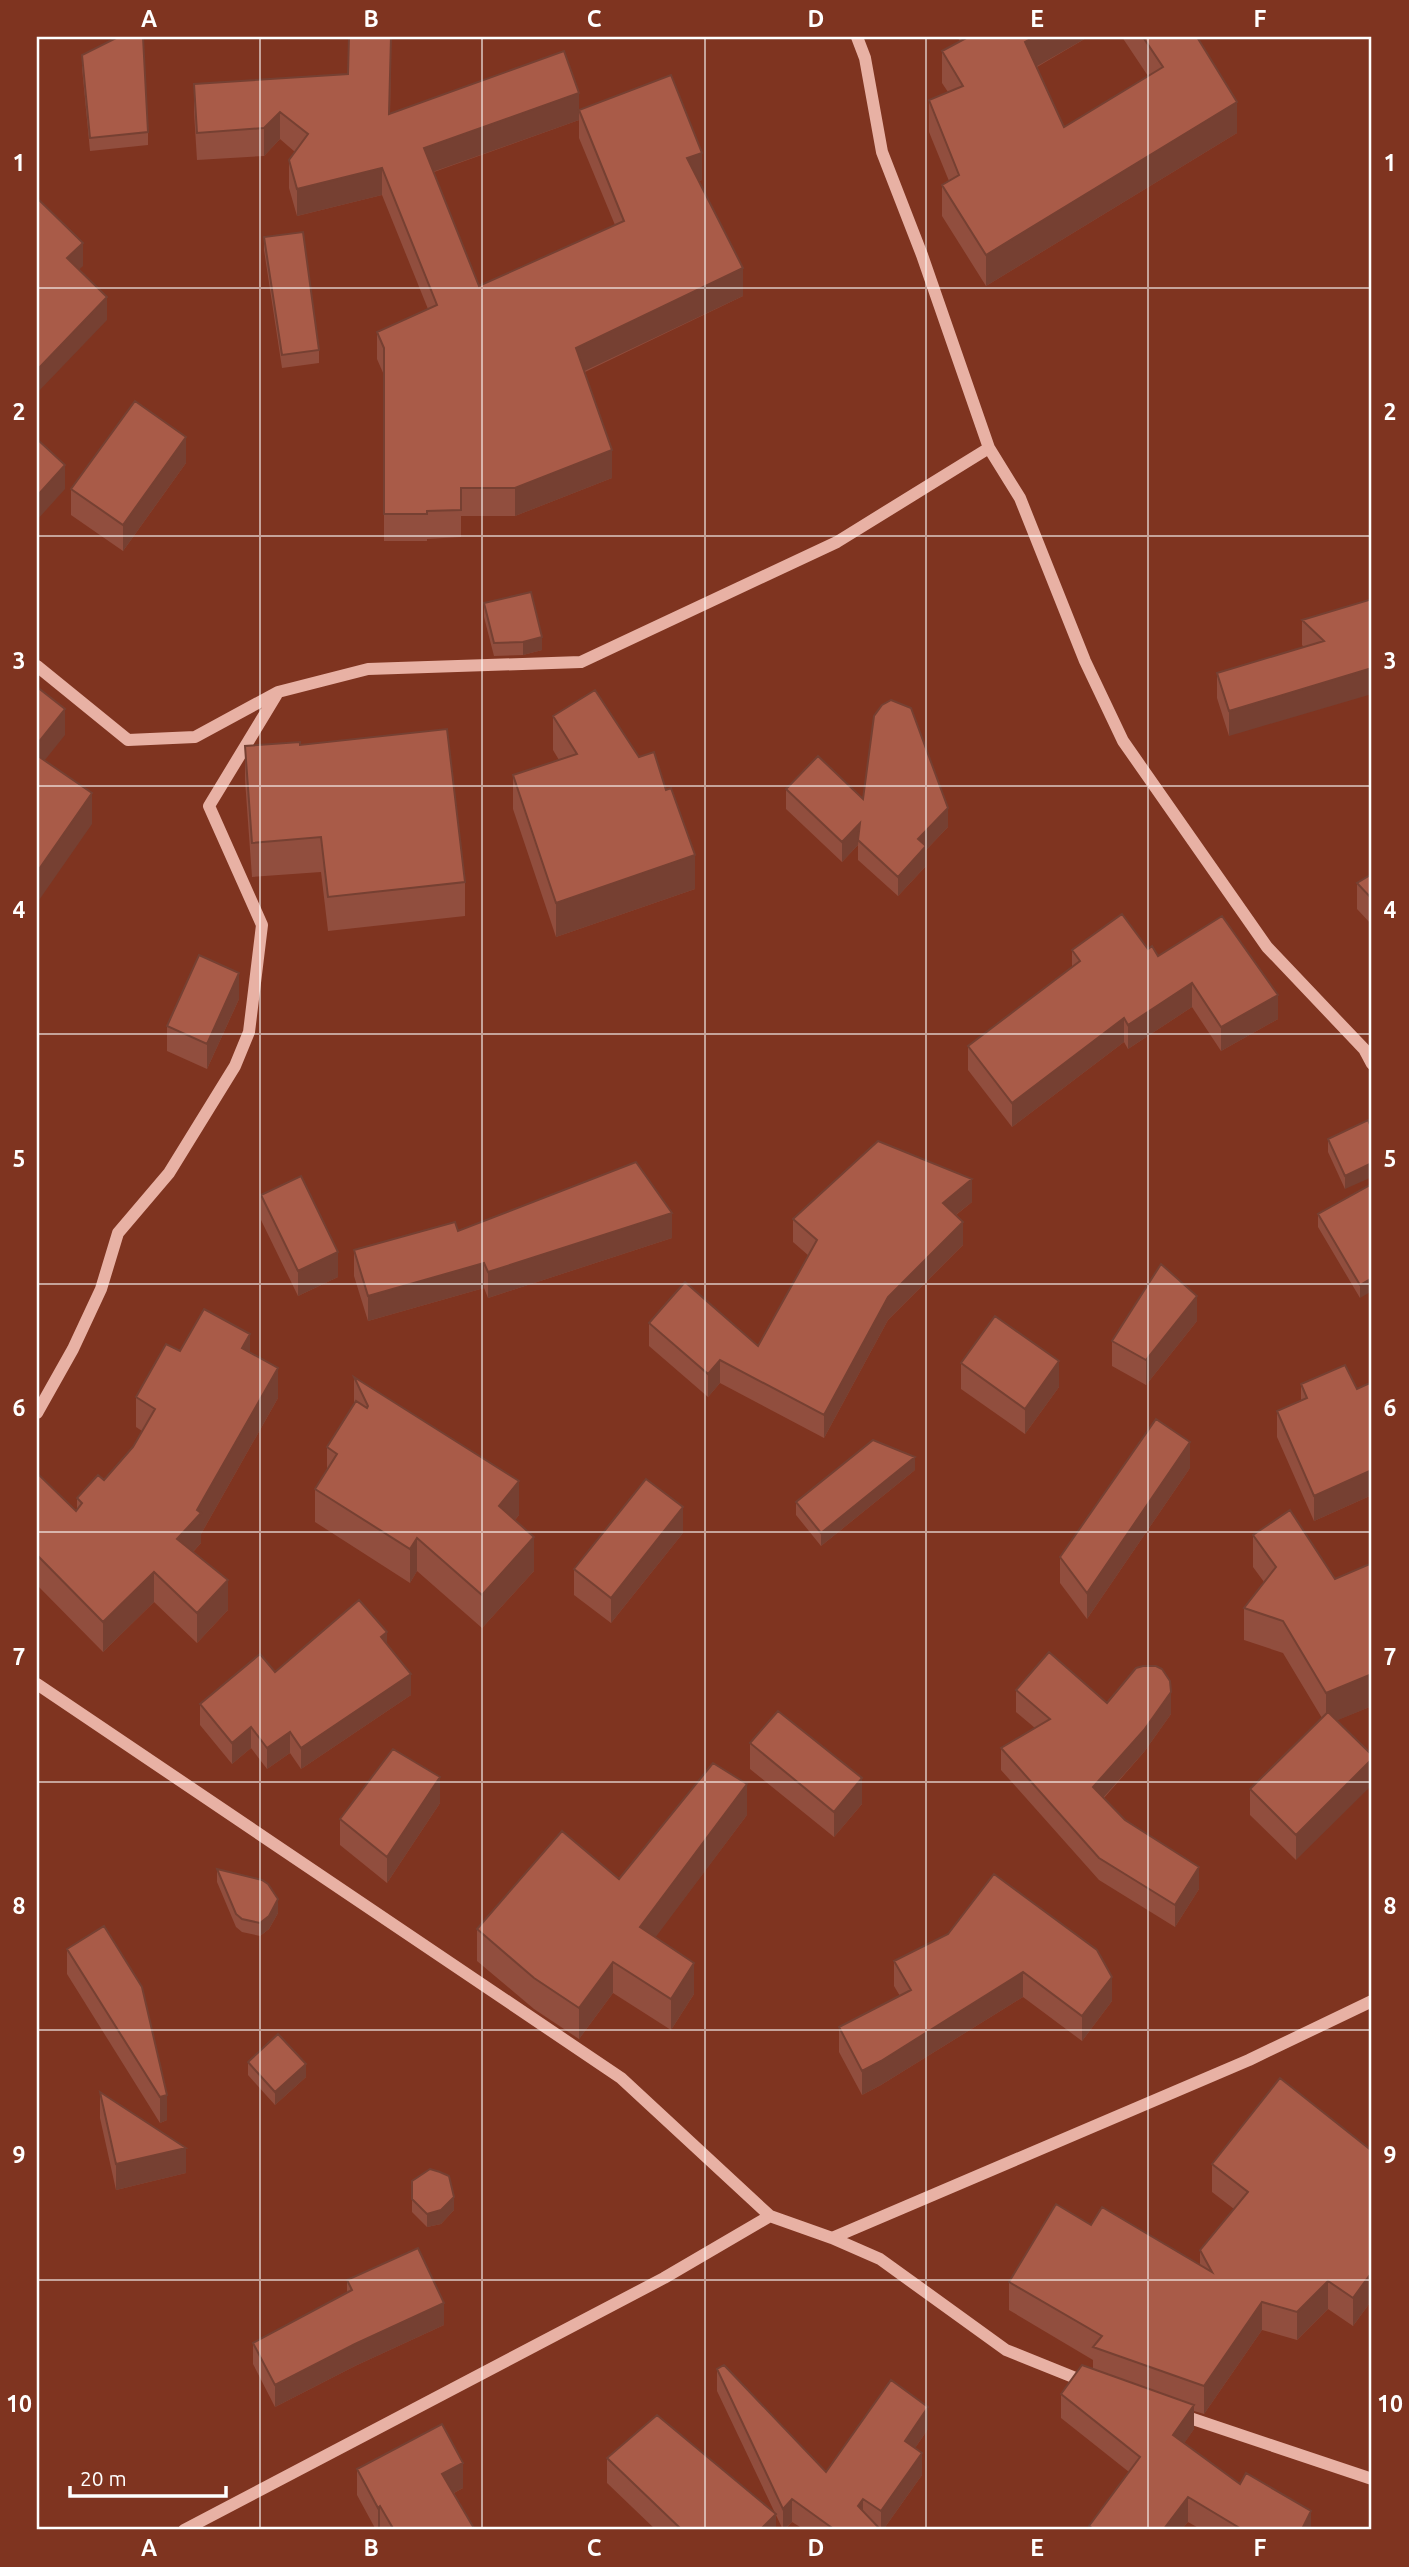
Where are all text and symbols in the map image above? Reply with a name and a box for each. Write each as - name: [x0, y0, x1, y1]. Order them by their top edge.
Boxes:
- text: A: [141, 6, 157, 31]
- text: B: [363, 6, 379, 31]
- text: C: [587, 6, 602, 31]
- text: D: [808, 6, 824, 31]
- text: E: [1030, 6, 1044, 31]
- text: F: [1254, 6, 1267, 31]
- text: 1: [13, 150, 25, 175]
- text: 1: [1384, 150, 1396, 175]
- text: 2: [13, 399, 25, 424]
- text: 2: [1384, 399, 1396, 424]
- text: 3: [13, 648, 25, 673]
- text: 3: [1384, 648, 1396, 673]
- text: 4: [13, 897, 26, 922]
- text: 4: [1384, 897, 1397, 922]
- text: 5: [13, 1146, 25, 1171]
- text: 5: [1384, 1146, 1396, 1171]
- text: 6: [13, 1395, 26, 1420]
- text: 6: [1384, 1395, 1397, 1420]
- text: 7: [13, 1644, 25, 1669]
- text: 7: [1384, 1644, 1396, 1669]
- text: 8: [13, 1893, 25, 1918]
- text: 8: [1384, 1893, 1396, 1918]
- text: 9: [13, 2142, 25, 2167]
- text: 9: [1384, 2142, 1396, 2167]
- text: 10: [6, 2391, 32, 2416]
- text: 10: [1377, 2391, 1403, 2416]
- scale bar: [70, 2455, 226, 2499]
- text: 20 m: [80, 2466, 127, 2490]
- text: A: [141, 2535, 157, 2560]
- text: B: [363, 2535, 379, 2560]
- text: C: [587, 2535, 602, 2560]
- text: D: [808, 2535, 824, 2560]
- text: E: [1030, 2535, 1044, 2560]
- text: F: [1254, 2535, 1267, 2560]

